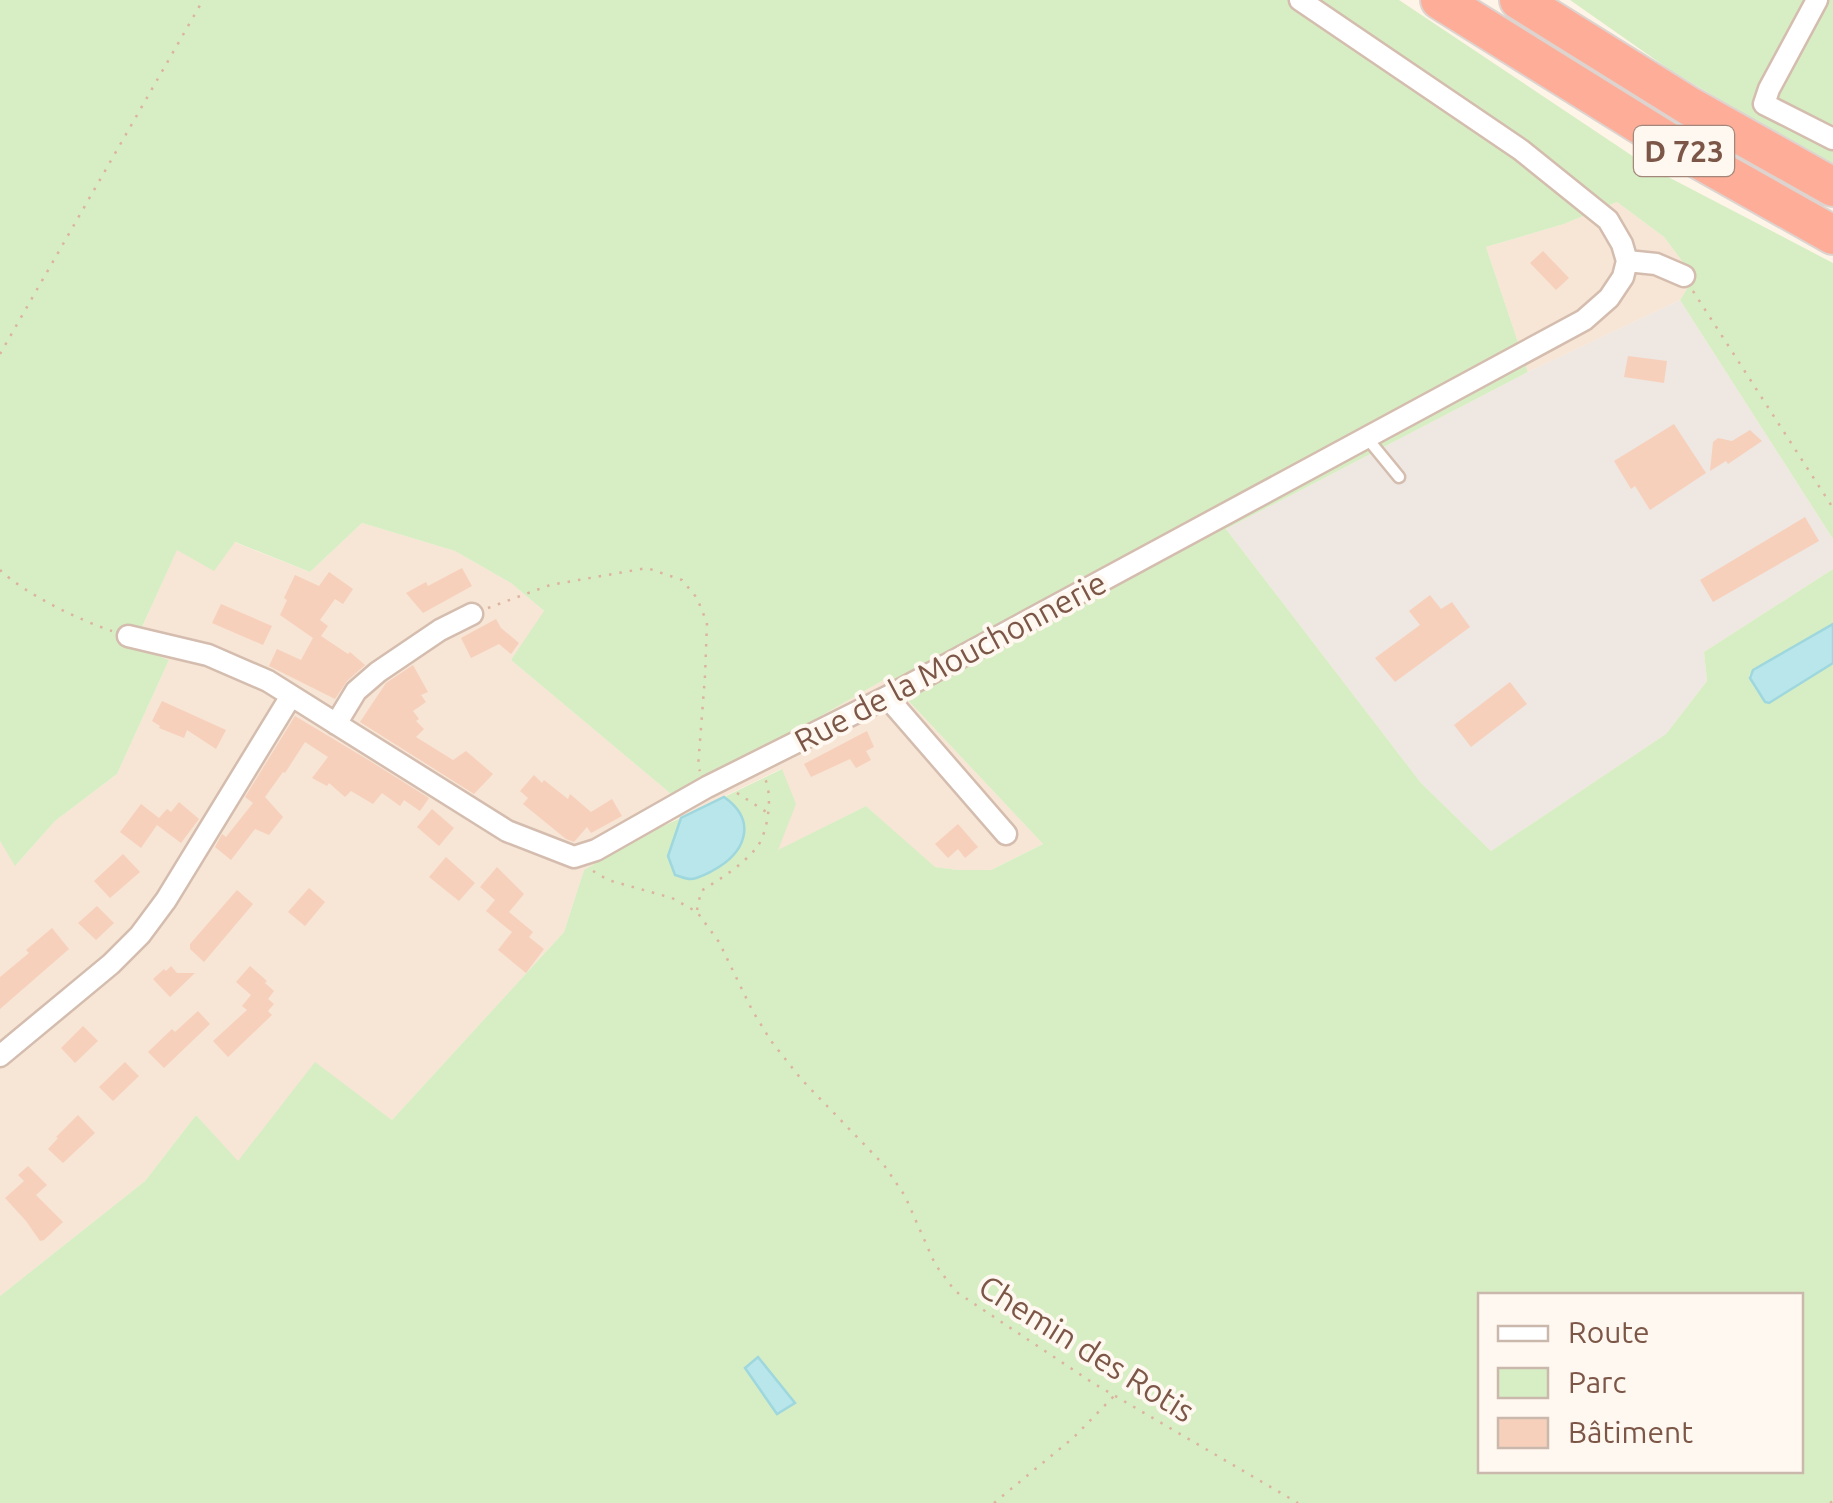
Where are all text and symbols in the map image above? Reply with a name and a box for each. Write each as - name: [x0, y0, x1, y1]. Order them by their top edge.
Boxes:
- road number: D 723: [1634, 126, 1734, 176]
- street label: Rue de la Mouchonnerie: [788, 564, 1112, 758]
- street label: Chemin des Rotis: [973, 1267, 1201, 1429]
- legend: [1478, 1293, 1803, 1473]
- text: Route: [1568, 1315, 1650, 1349]
- text: Parc: [1568, 1365, 1626, 1399]
- text: Bâtiment: [1568, 1415, 1693, 1449]

